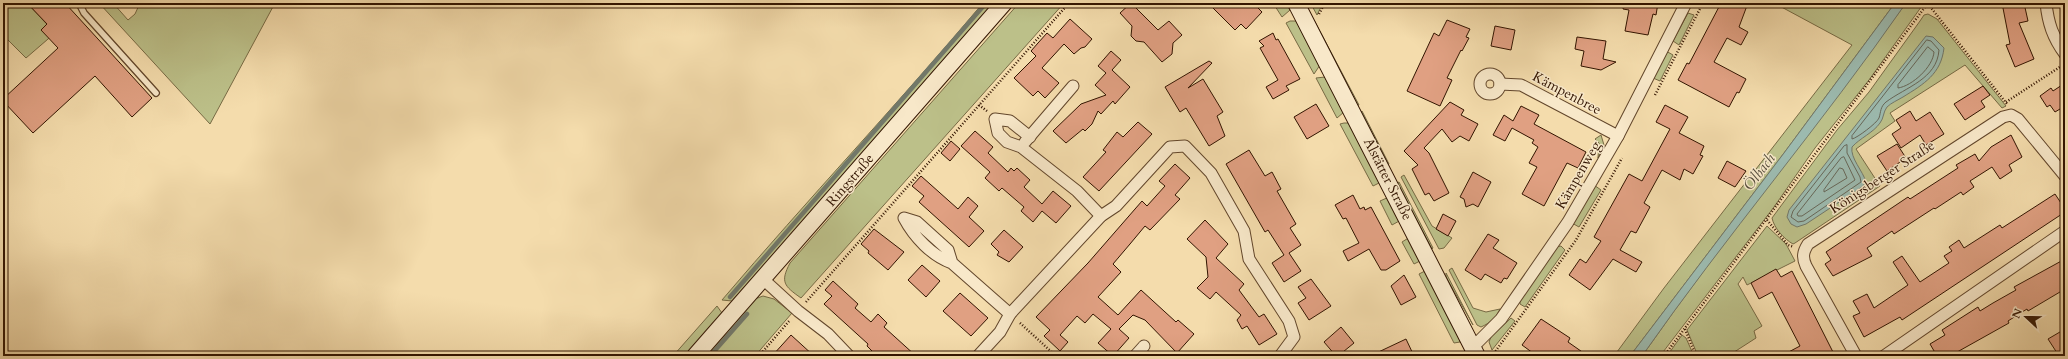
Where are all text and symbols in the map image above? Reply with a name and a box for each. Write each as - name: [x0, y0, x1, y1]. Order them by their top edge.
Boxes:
- street label: Kämpenbree: [1529, 67, 1605, 119]
- street label: Alstätter Straße: [1359, 135, 1417, 223]
- street label: Königsberger Straße: [1826, 136, 1938, 218]
- street label: Kämpenweg: [1551, 137, 1605, 212]
- street label: Ringstraße: [822, 149, 878, 211]
- water label: Ölbach: [1739, 149, 1780, 195]
- north arrow: [2006, 297, 2046, 337]
- text: N: [2008, 306, 2026, 321]

